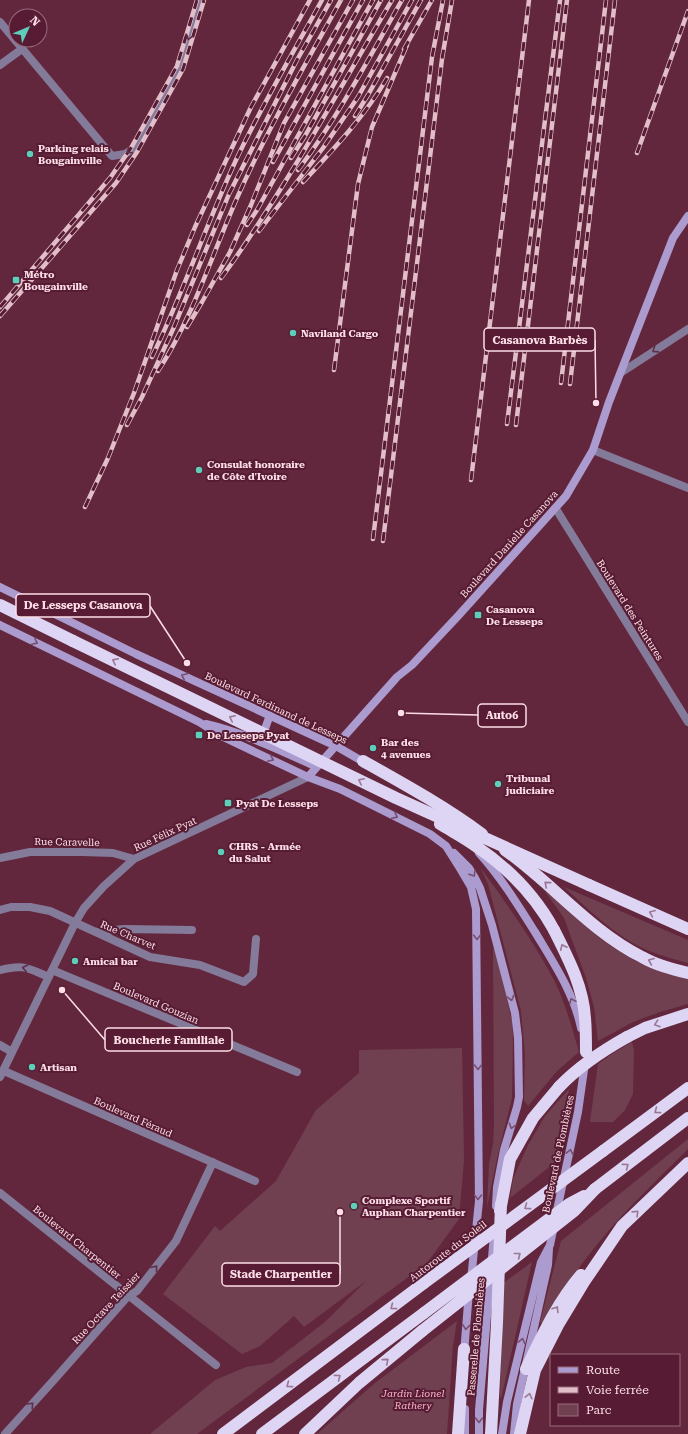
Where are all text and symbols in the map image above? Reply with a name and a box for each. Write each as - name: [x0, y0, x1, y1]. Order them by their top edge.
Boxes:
- north arrow: [8, 8, 48, 48]
- text: N: [27, 14, 43, 29]
- one-way arrow: [185, 34, 194, 41]
- place label: Parking relais Bougainville: [38, 143, 109, 166]
- one-way arrow: [126, 146, 133, 153]
- marker: Parking relais Bougainville: [25, 149, 35, 159]
- place label: Métro Bougainville: [24, 269, 88, 292]
- marker: Métro Bougainville: [11, 275, 21, 285]
- marker: Naviland Cargo: [288, 328, 298, 338]
- place label: Naviland Cargo: [301, 328, 379, 339]
- callout: Casanova Barbès: [484, 328, 595, 351]
- text: Casanova Barbès: [492, 334, 588, 347]
- one-way arrow: [652, 345, 659, 353]
- place label: Consulat honoraire de Côte d'Ivoire: [207, 459, 305, 482]
- marker: Consulat honoraire de Côte d'Ivoire: [194, 465, 204, 475]
- street label: Boulevard Danielle Casanova: [458, 488, 560, 600]
- street label: Boulevard des Peintures: [595, 558, 666, 662]
- callout: De Lesseps Casanova: [16, 594, 150, 617]
- text: De Lesseps Casanova: [24, 599, 143, 612]
- place label: Casanova De Lesseps: [486, 604, 543, 627]
- marker: Casanova De Lesseps: [473, 610, 483, 620]
- one-way arrow: [31, 637, 38, 645]
- one-way arrow: [112, 658, 119, 666]
- street label: Boulevard Ferdinand de Lesseps: [203, 670, 349, 746]
- one-way arrow: [180, 673, 188, 681]
- callout: Auto6: [478, 704, 526, 727]
- text: Auto6: [486, 709, 518, 722]
- one-way arrow: [229, 715, 236, 723]
- marker: De Lesseps Pyat: [194, 730, 204, 740]
- place label: De Lesseps Pyat: [207, 730, 289, 741]
- place label: Bar des 4 avenues: [381, 737, 431, 760]
- marker: Bar des 4 avenues: [368, 743, 378, 753]
- one-way arrow: [267, 754, 274, 762]
- place label: Tribunal judiciaire: [505, 773, 554, 796]
- one-way arrow: [358, 778, 366, 786]
- marker: Tribunal judiciaire: [493, 779, 503, 789]
- marker: Pyat De Lesseps: [223, 798, 233, 808]
- place label: Pyat De Lesseps: [236, 798, 318, 809]
- one-way arrow: [390, 811, 398, 819]
- street label: Rue Félix Pyat: [132, 815, 198, 853]
- street label: Rue Caravelle: [34, 836, 100, 848]
- place label: CHRS - Armée du Salut: [229, 841, 301, 864]
- marker: CHRS - Armée du Salut: [216, 847, 226, 857]
- one-way arrow: [468, 870, 475, 877]
- one-way arrow: [544, 882, 552, 889]
- one-way arrow: [649, 910, 656, 918]
- street label: Rue Charvet: [99, 918, 158, 952]
- one-way arrow: [473, 934, 481, 940]
- one-way arrow: [560, 944, 568, 951]
- marker: Amical bar: [70, 956, 80, 966]
- place label: Amical bar: [83, 956, 138, 967]
- one-way arrow: [647, 958, 654, 966]
- one-way arrow: [22, 965, 28, 973]
- street label: Boulevard Gouzian: [112, 980, 201, 1026]
- one-way arrow: [507, 994, 515, 1001]
- one-way arrow: [569, 998, 577, 1006]
- one-way arrow: [653, 1019, 660, 1028]
- callout: Boucherie Familiale: [105, 1028, 232, 1051]
- text: Boucherie Familiale: [113, 1034, 225, 1047]
- marker: Artisan: [27, 1062, 37, 1072]
- place label: Artisan: [40, 1062, 77, 1073]
- one-way arrow: [474, 1064, 482, 1070]
- street label: Boulevard de Plombières: [540, 1094, 576, 1214]
- street label: Boulevard Féraud: [92, 1095, 174, 1139]
- one-way arrow: [654, 1107, 661, 1114]
- one-way arrow: [508, 1122, 516, 1129]
- one-way arrow: [565, 1149, 573, 1156]
- one-way arrow: [621, 1163, 628, 1170]
- one-way arrow: [474, 1194, 482, 1200]
- place label: Complexe Sportif Auphan Charpentier: [362, 1195, 466, 1218]
- marker: Complexe Sportif Auphan Charpentier: [349, 1201, 359, 1211]
- street label: Boulevard Charpentier: [31, 1203, 123, 1281]
- one-way arrow: [524, 1203, 531, 1210]
- one-way arrow: [631, 1210, 639, 1218]
- street label: Autoroute du Soleil: [407, 1218, 489, 1284]
- one-way arrow: [514, 1253, 521, 1260]
- callout: Stade Charpentier: [222, 1263, 340, 1286]
- one-way arrow: [150, 1266, 157, 1273]
- text: Stade Charpentier: [230, 1268, 332, 1281]
- street label: Rue Octave Teissier: [70, 1270, 142, 1346]
- street label: Passerelle de Plombières: [465, 1277, 487, 1396]
- one-way arrow: [390, 1302, 397, 1310]
- one-way arrow: [551, 1306, 559, 1313]
- one-way arrow: [462, 1324, 471, 1330]
- one-way arrow: [517, 1338, 525, 1344]
- legend: [550, 1354, 680, 1426]
- one-way arrow: [381, 1358, 388, 1365]
- text: Route: [586, 1363, 620, 1377]
- one-way arrow: [334, 1375, 341, 1382]
- one-way arrow: [286, 1380, 293, 1388]
- text: Voie ferrée: [586, 1383, 649, 1397]
- park label: Jardin Lionel Rathery: [381, 1388, 444, 1411]
- one-way arrow: [524, 1393, 533, 1400]
- one-way arrow: [27, 1403, 34, 1410]
- text: Parc: [586, 1403, 612, 1417]
- one-way arrow: [475, 1417, 483, 1423]

